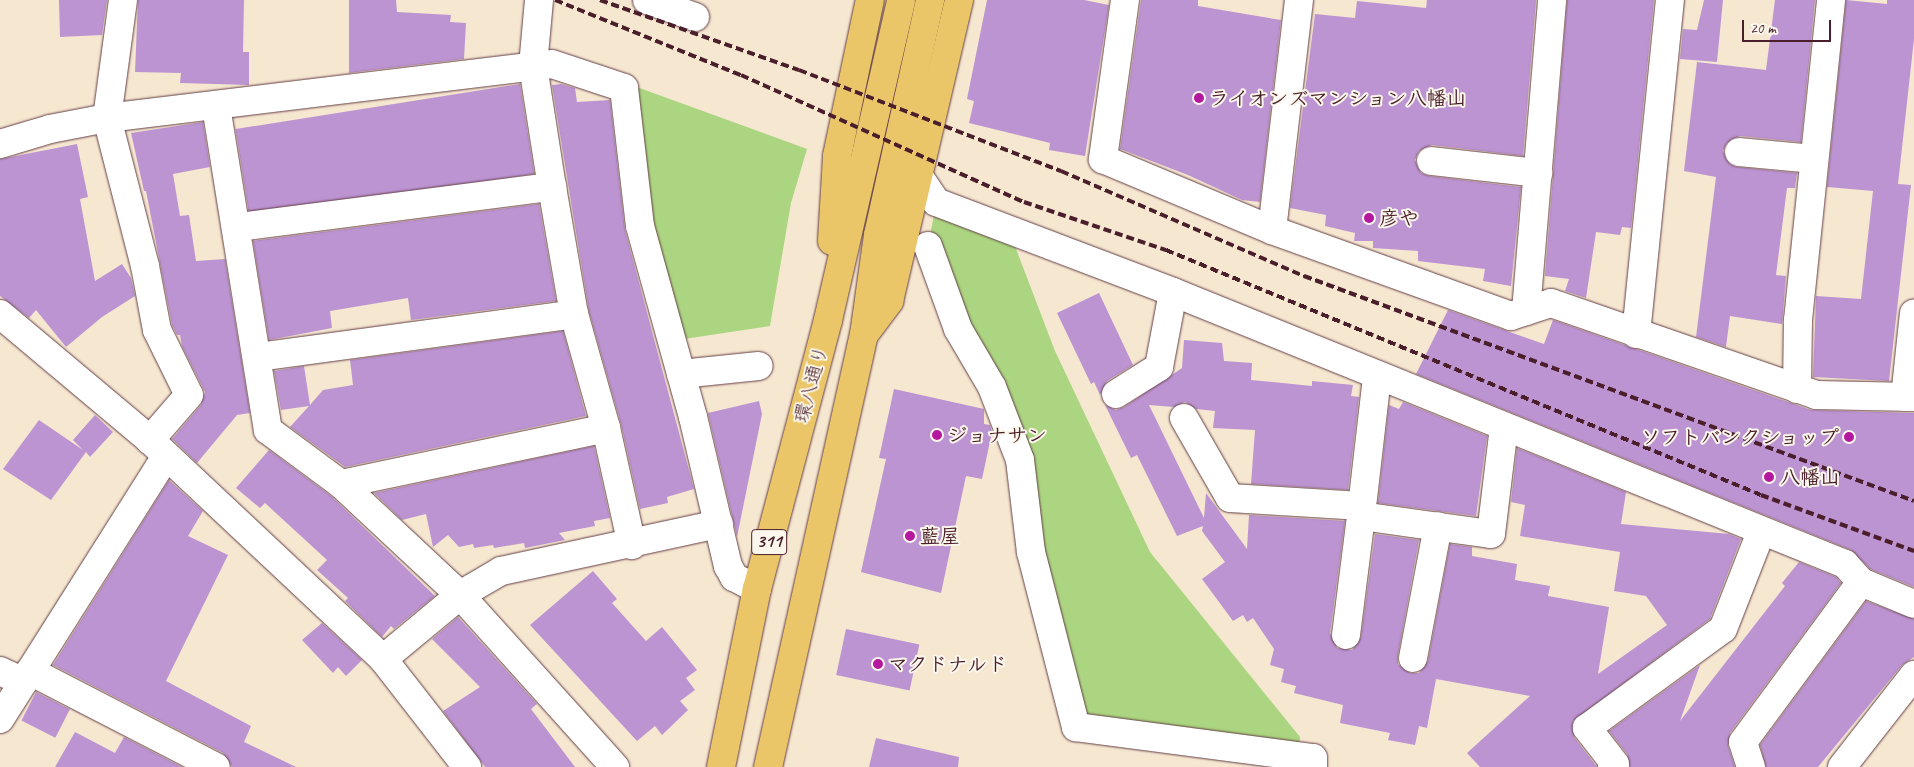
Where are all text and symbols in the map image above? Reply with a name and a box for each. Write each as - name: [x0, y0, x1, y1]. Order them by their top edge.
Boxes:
- scale bar: [1744, 10, 1833, 42]
- text: 20 m: [1750, 19, 1776, 38]
- place label: ライオンズマンション八幡山: [1209, 86, 1469, 110]
- marker: ライオンズマンション八幡山: [1193, 92, 1205, 104]
- place label: 彦や: [1379, 206, 1419, 230]
- marker: 彦や: [1363, 212, 1375, 224]
- street label: 環八通り: [789, 342, 833, 426]
- place label: ジョナサン: [947, 423, 1047, 447]
- place label: ソフトバンクショップ: [1639, 425, 1839, 449]
- marker: ジョナサン: [931, 429, 943, 441]
- marker: ソフトバンクショップ: [1843, 431, 1855, 443]
- place label: 八幡山: [1780, 465, 1840, 489]
- marker: 八幡山: [1762, 470, 1776, 484]
- place label: 藍屋: [920, 524, 960, 548]
- road number: 311: [750, 526, 788, 558]
- marker: 藍屋: [904, 530, 916, 542]
- place label: マクドナルド: [888, 652, 1008, 676]
- marker: マクドナルド: [872, 658, 884, 670]

